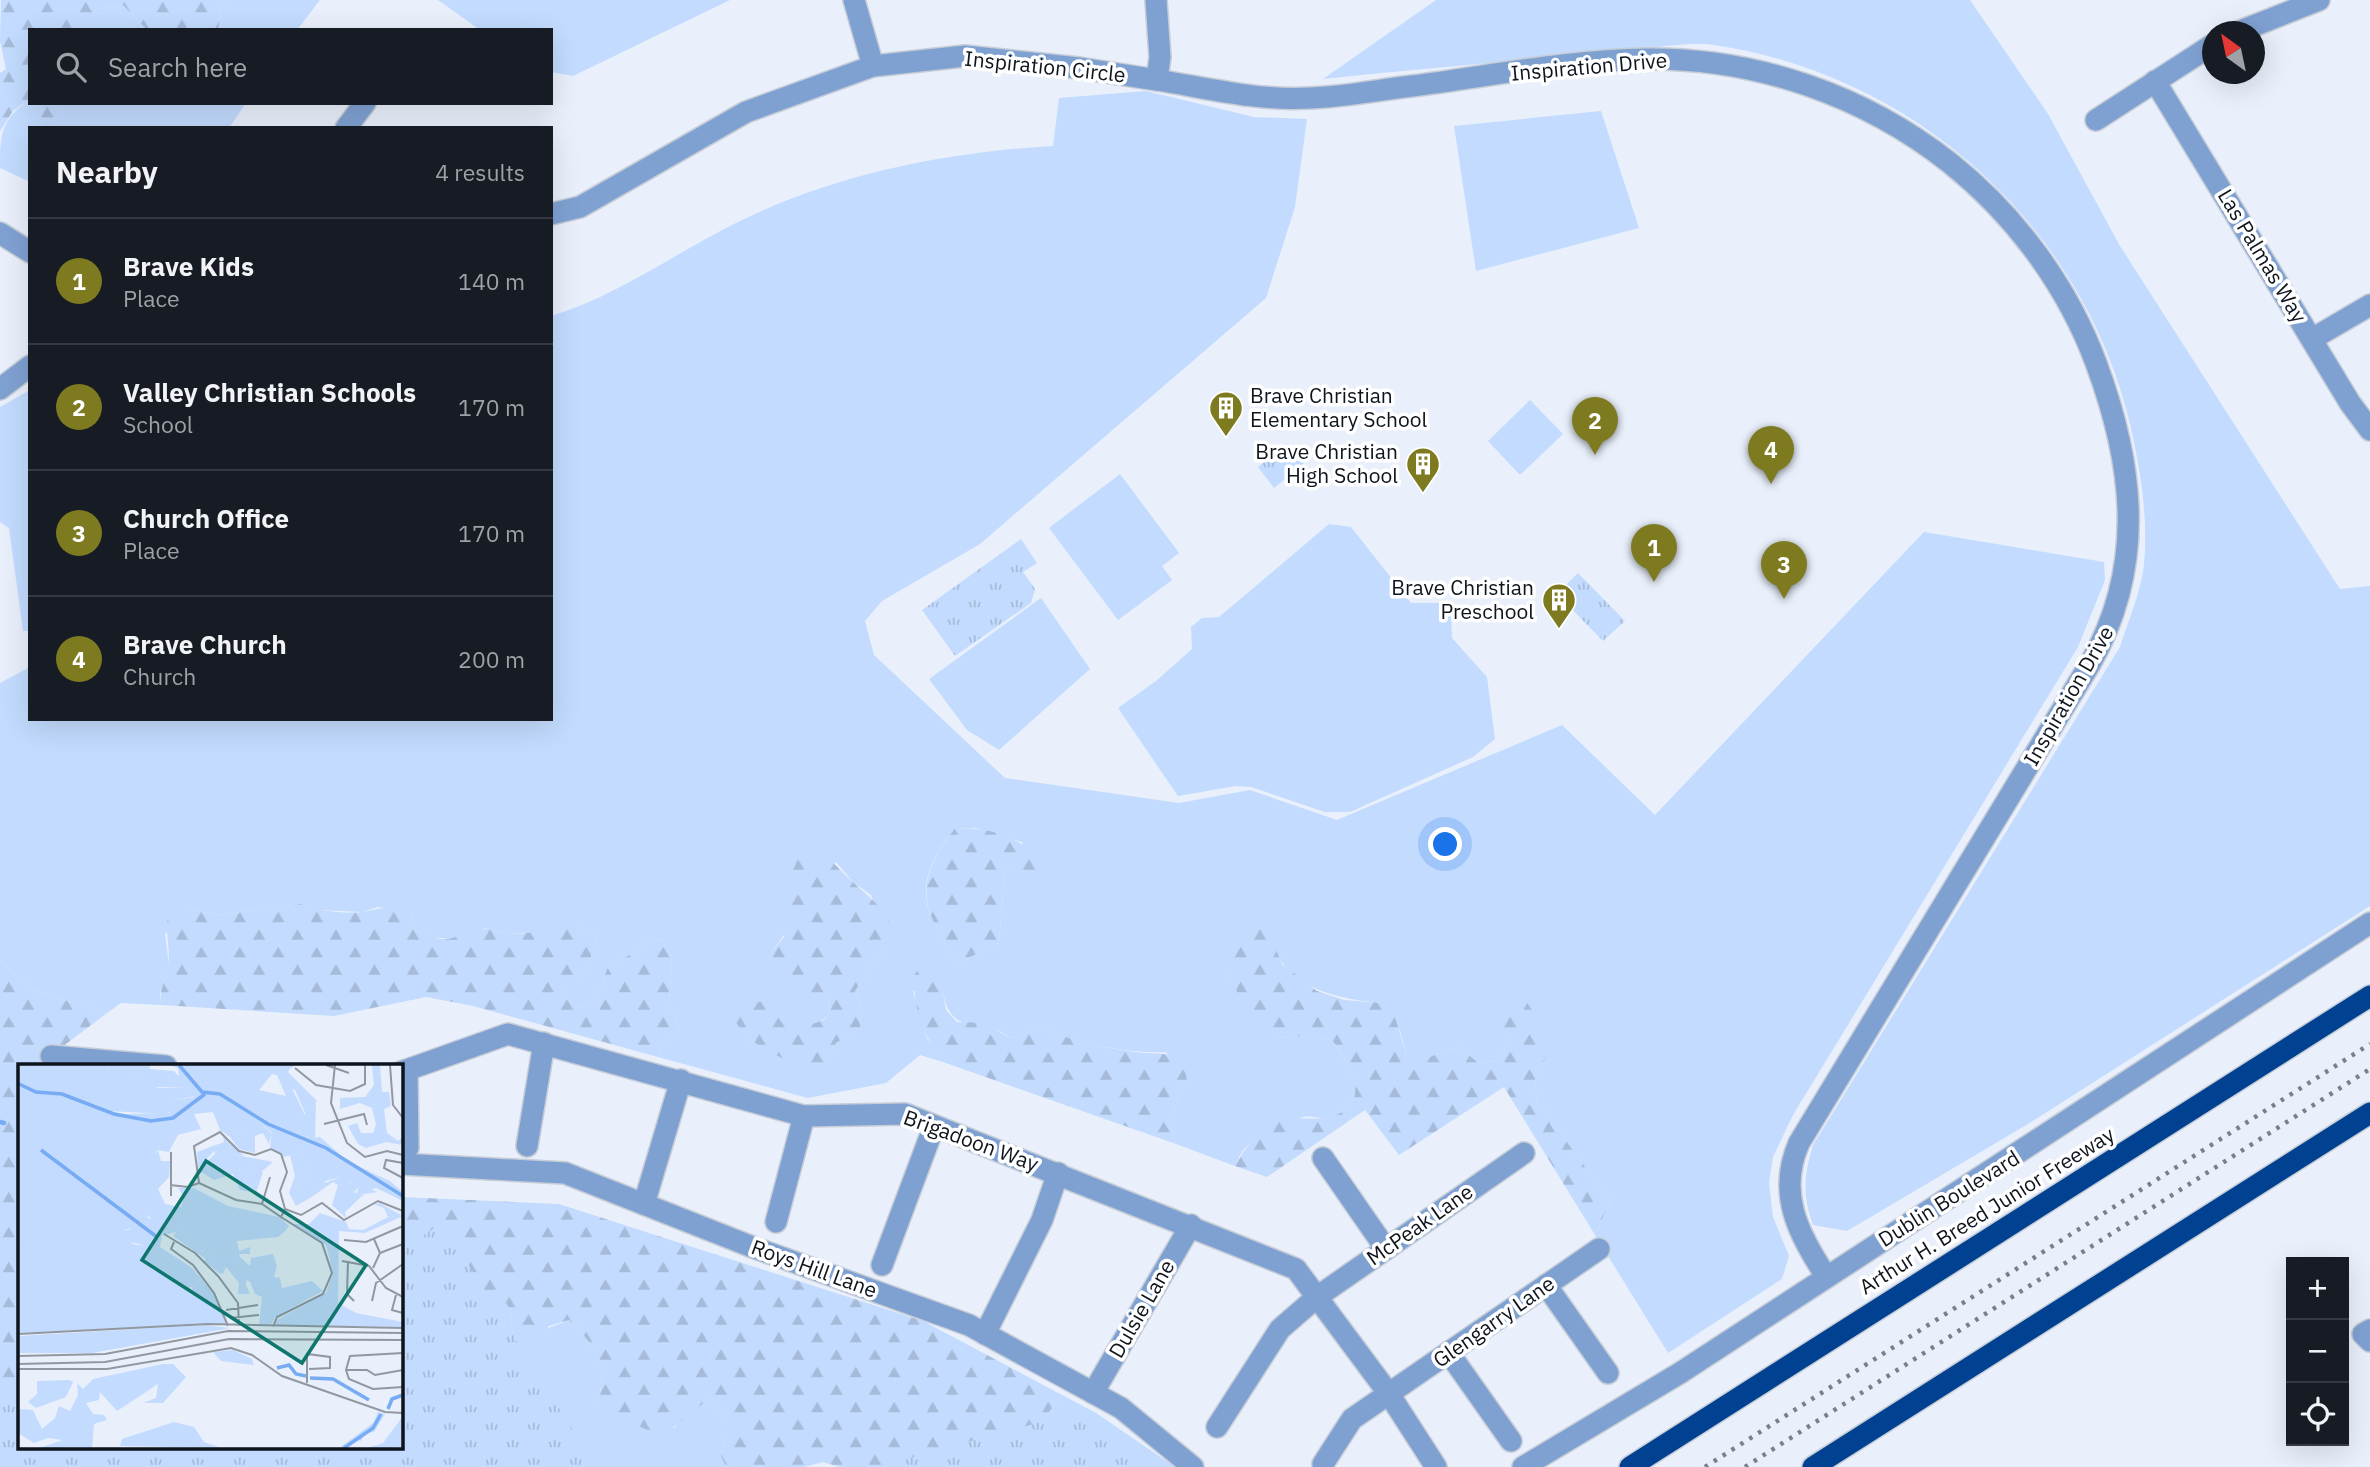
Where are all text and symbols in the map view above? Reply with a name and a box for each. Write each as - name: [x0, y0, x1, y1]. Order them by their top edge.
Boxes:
- north arrow: [2202, 21, 2265, 84]
- search box: [28, 28, 553, 105]
- street label: Inspiration Circle: [963, 44, 1127, 88]
- street label: Inspiration Drive: [1510, 45, 1668, 87]
- icon: search: [52, 48, 90, 86]
- text: Search here: [108, 50, 247, 84]
- text: Nearby: [56, 152, 158, 191]
- text: 4 results: [435, 157, 525, 187]
- street label: Las Palmas Way: [2212, 183, 2314, 328]
- text: Brave Kids: [123, 249, 254, 283]
- text: 1: [72, 266, 86, 296]
- text: 140 m: [458, 266, 525, 296]
- text: Place: [123, 283, 180, 313]
- text: Valley Christian Schools: [123, 375, 416, 409]
- place label: Brave Christian Elementary School: [1250, 381, 1427, 433]
- building icon: Brave Christian Elementary School: [1207, 389, 1245, 438]
- text: 2: [72, 392, 86, 422]
- text: 170 m: [458, 392, 525, 422]
- pin: 2: [1572, 397, 1618, 455]
- text: School: [123, 409, 193, 439]
- pin: 4: [1748, 426, 1794, 484]
- place label: Brave Christian High School: [1255, 437, 1398, 489]
- building icon: Brave Christian High School: [1404, 445, 1442, 494]
- text: Church Office: [123, 501, 289, 535]
- text: 3: [72, 518, 86, 548]
- text: 170 m: [458, 518, 525, 548]
- pin: 1: [1631, 524, 1677, 582]
- text: Place: [123, 535, 180, 565]
- pin: 3: [1761, 541, 1807, 599]
- place label: Brave Christian Preschool: [1391, 573, 1534, 625]
- building icon: Brave Christian Preschool: [1540, 581, 1578, 630]
- street label: Inspiration Drive: [2017, 621, 2119, 770]
- text: Brave Church: [123, 627, 287, 661]
- text: 4: [72, 644, 86, 674]
- text: 200 m: [458, 644, 525, 674]
- text: Church: [123, 661, 196, 691]
- your location: [1428, 827, 1462, 861]
- inset map: [18, 1064, 402, 1450]
- street label: Brigadoon Way: [900, 1103, 1043, 1178]
- street label: Arthur H. Breed Junior Freeway: [1854, 1120, 2120, 1300]
- street label: Dublin Boulevard: [1873, 1143, 2024, 1253]
- street label: McPeak Lane: [1361, 1177, 1478, 1271]
- street label: Roys Hill Lane: [748, 1232, 881, 1304]
- street label: Dulsie Lane: [1102, 1254, 1180, 1363]
- map controls: [2286, 1257, 2349, 1446]
- button: +: [2286, 1257, 2349, 1320]
- street label: Glengarry Lane: [1427, 1269, 1560, 1373]
- button: −: [2286, 1320, 2349, 1383]
- button: locate: [2286, 1383, 2349, 1446]

